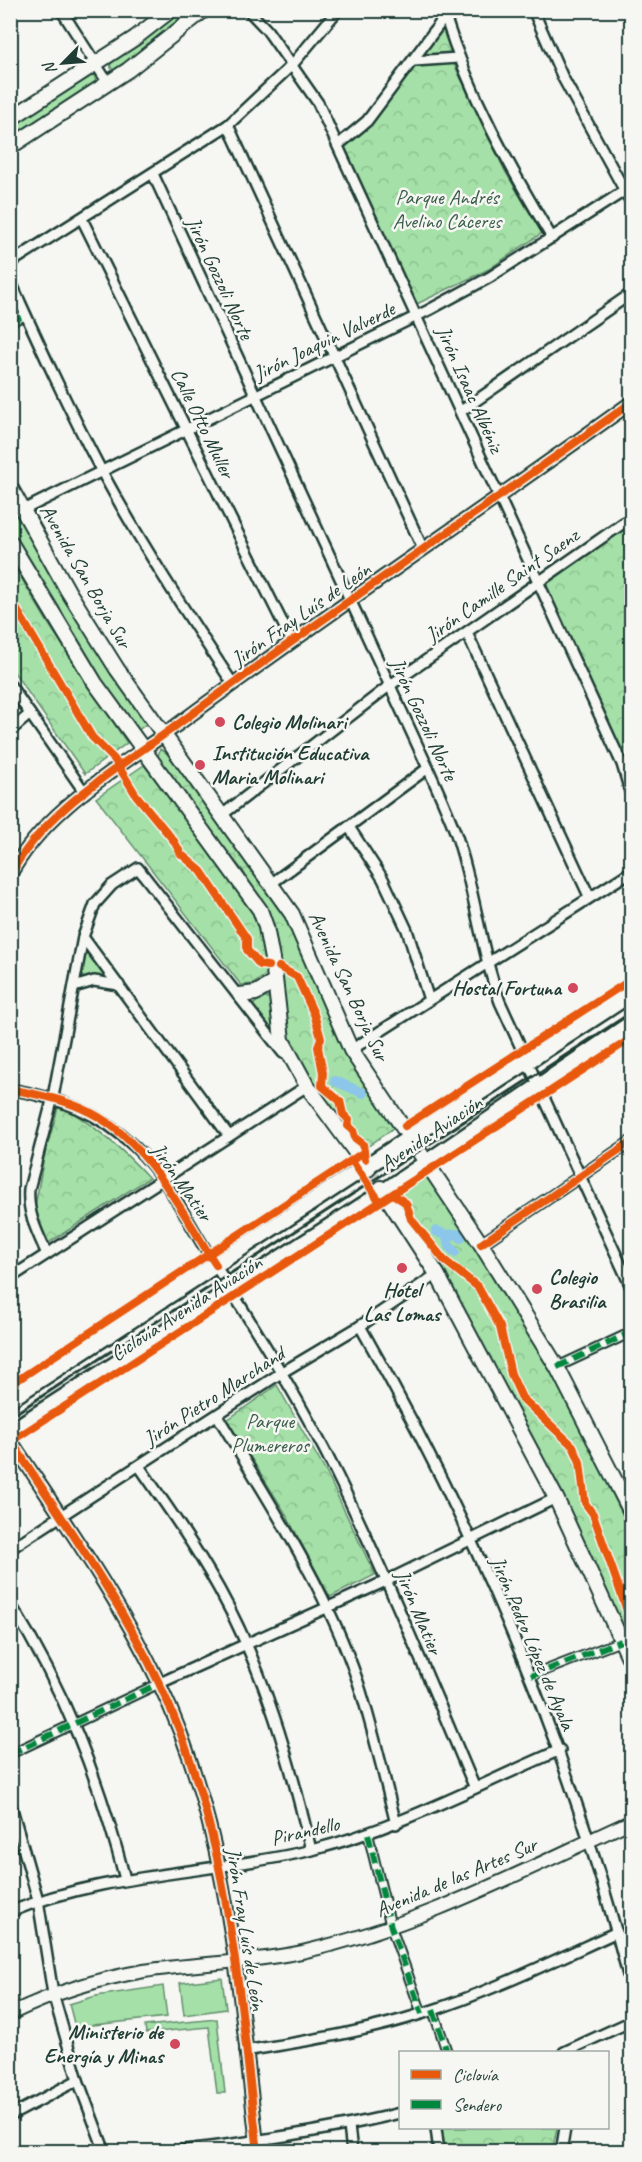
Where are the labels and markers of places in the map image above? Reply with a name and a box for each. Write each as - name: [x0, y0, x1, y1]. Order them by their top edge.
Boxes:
- place label: Colegio Molinari: [232, 709, 349, 735]
- marker: Colegio Molinari: [213, 715, 227, 729]
- place label: Institución Educativa Maria Molinari: [212, 740, 370, 790]
- marker: Institución Educativa Maria Molinari: [193, 758, 207, 772]
- place label: Hostal Fortuna: [452, 975, 562, 1001]
- marker: Hostal Fortuna: [566, 981, 580, 995]
- marker: Hotel Las Lomas: [395, 1261, 409, 1275]
- place label: Colegio Brasilia: [549, 1264, 607, 1314]
- place label: Hotel Las Lomas: [364, 1277, 443, 1327]
- marker: Colegio Brasilia: [530, 1282, 544, 1296]
- place label: Ministerio de Energía y Minas: [44, 2019, 166, 2069]
- marker: Ministerio de Energía y Minas: [168, 2037, 182, 2051]

